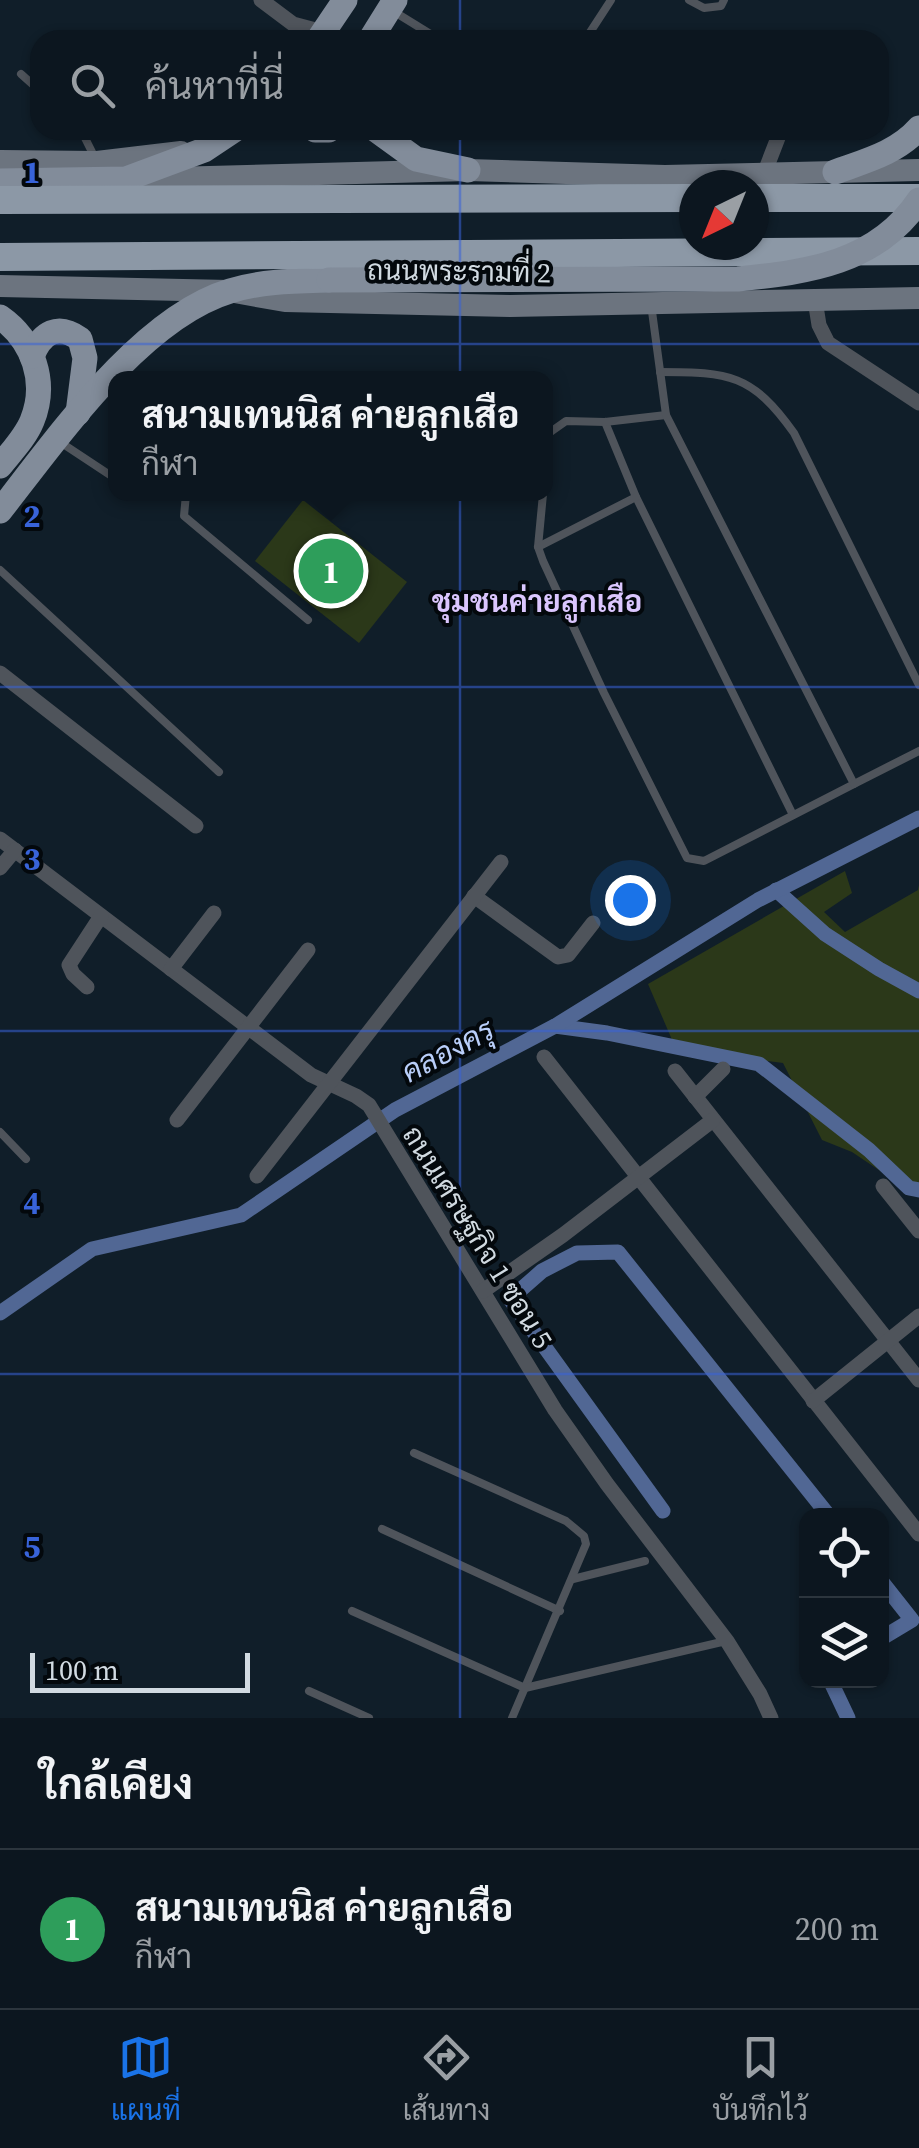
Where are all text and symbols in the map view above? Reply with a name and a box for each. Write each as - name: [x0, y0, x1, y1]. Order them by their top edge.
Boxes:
- search box: [30, 30, 889, 140]
- icon: search: [65, 58, 120, 113]
- text: ค้นหาที่นี่: [145, 60, 284, 112]
- text: 1: [23, 150, 41, 194]
- north arrow: [679, 170, 769, 260]
- street label: ถนนพระรามที่ 2: [367, 245, 551, 292]
- popup: [108, 371, 553, 501]
- text: สนามเทนนิส ค่ายลูกเสือ: [141, 389, 520, 441]
- text: กีฬา: [141, 442, 198, 486]
- text: 2: [23, 494, 41, 538]
- pin: 1: [298, 534, 364, 608]
- district label: ชุมชนค่ายลูกเสือ: [432, 581, 642, 623]
- text: 3: [23, 837, 41, 881]
- your location: [605, 875, 656, 926]
- water label: คลองครุ: [394, 1008, 503, 1093]
- street label: ถนนเศรษฐกิจ 1 ซอน 5: [394, 1118, 562, 1356]
- text: 4: [23, 1181, 41, 1225]
- map controls: [799, 1508, 889, 1688]
- button: locate: [799, 1508, 889, 1598]
- text: 5: [23, 1525, 41, 1569]
- button: layers: [799, 1598, 889, 1688]
- scale bar: [30, 1648, 250, 1692]
- text: 100 m: [45, 1651, 119, 1689]
- text: ใกล้เคียง: [40, 1755, 193, 1813]
- text: สนามเทนนิส ค่ายลูกเสือ: [135, 1882, 513, 1934]
- text: 1: [64, 1907, 81, 1951]
- text: 200 m: [795, 1907, 879, 1951]
- text: กีฬา: [135, 1935, 192, 1979]
- tab: แผนที่: [111, 2030, 181, 2129]
- tab: เส้นทาง: [403, 2030, 490, 2129]
- tab: บันทึกไว้: [712, 2030, 808, 2129]

